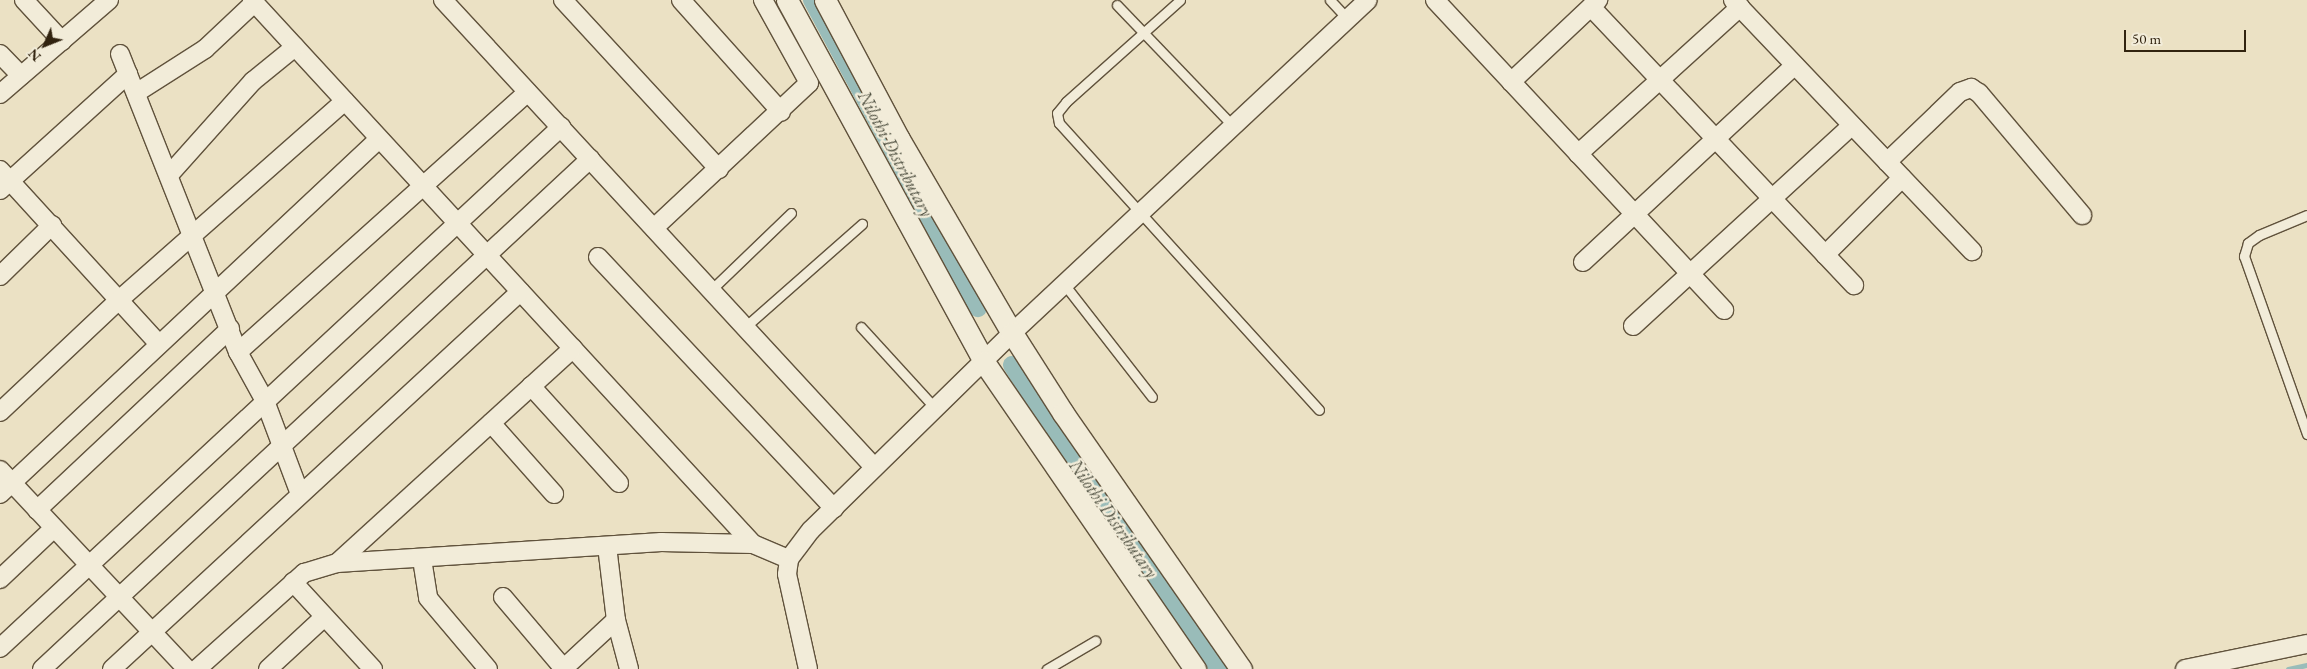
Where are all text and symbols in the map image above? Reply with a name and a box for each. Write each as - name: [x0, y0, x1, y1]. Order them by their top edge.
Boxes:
- north arrow: [20, 20, 70, 70]
- scale bar: [2127, 20, 2250, 52]
- text: 50 m: [2132, 29, 2161, 48]
- text: N: [24, 45, 45, 66]
- water label: Nilothi Distributary: [853, 88, 937, 220]
- water label: Nilothi Distributary: [1064, 456, 1162, 582]

